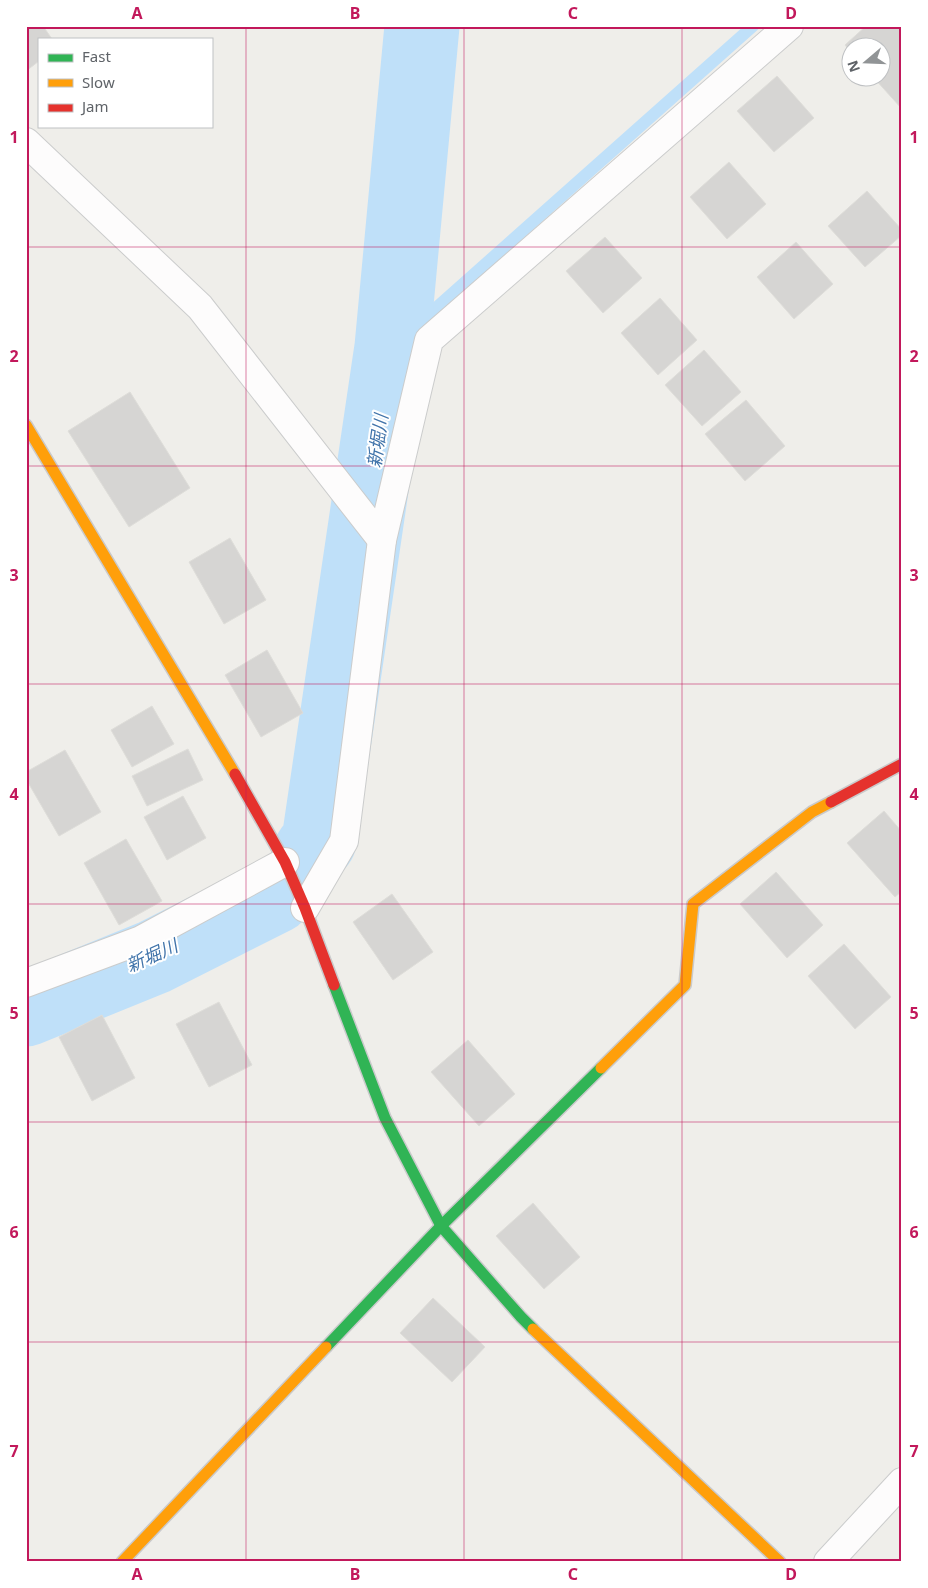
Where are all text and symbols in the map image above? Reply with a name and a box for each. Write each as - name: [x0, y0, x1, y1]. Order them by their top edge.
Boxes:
- text: A: [131, 2, 143, 24]
- text: B: [350, 2, 360, 24]
- text: C: [568, 2, 578, 24]
- text: D: [785, 2, 797, 24]
- legend: [38, 38, 212, 128]
- north arrow: [840, 38, 890, 88]
- text: Fast: [82, 46, 111, 66]
- text: N: [842, 58, 864, 75]
- text: Slow: [82, 72, 115, 92]
- text: Jam: [80, 96, 109, 116]
- text: 1: [9, 126, 19, 148]
- text: 1: [909, 126, 919, 148]
- text: 2: [9, 345, 19, 367]
- text: 2: [909, 345, 919, 367]
- water label: 新堀川: [361, 410, 393, 469]
- text: 3: [9, 564, 19, 586]
- text: 3: [909, 564, 919, 586]
- text: 4: [9, 783, 19, 805]
- text: 4: [909, 783, 919, 805]
- water label: 新堀川: [122, 932, 183, 977]
- text: 5: [9, 1002, 19, 1024]
- text: 5: [909, 1002, 919, 1024]
- text: 6: [9, 1221, 19, 1243]
- text: 6: [909, 1221, 919, 1243]
- text: 7: [9, 1440, 19, 1462]
- text: 7: [909, 1440, 919, 1462]
- text: A: [131, 1563, 143, 1585]
- text: B: [350, 1563, 360, 1585]
- text: C: [568, 1563, 578, 1585]
- text: D: [785, 1563, 797, 1585]

